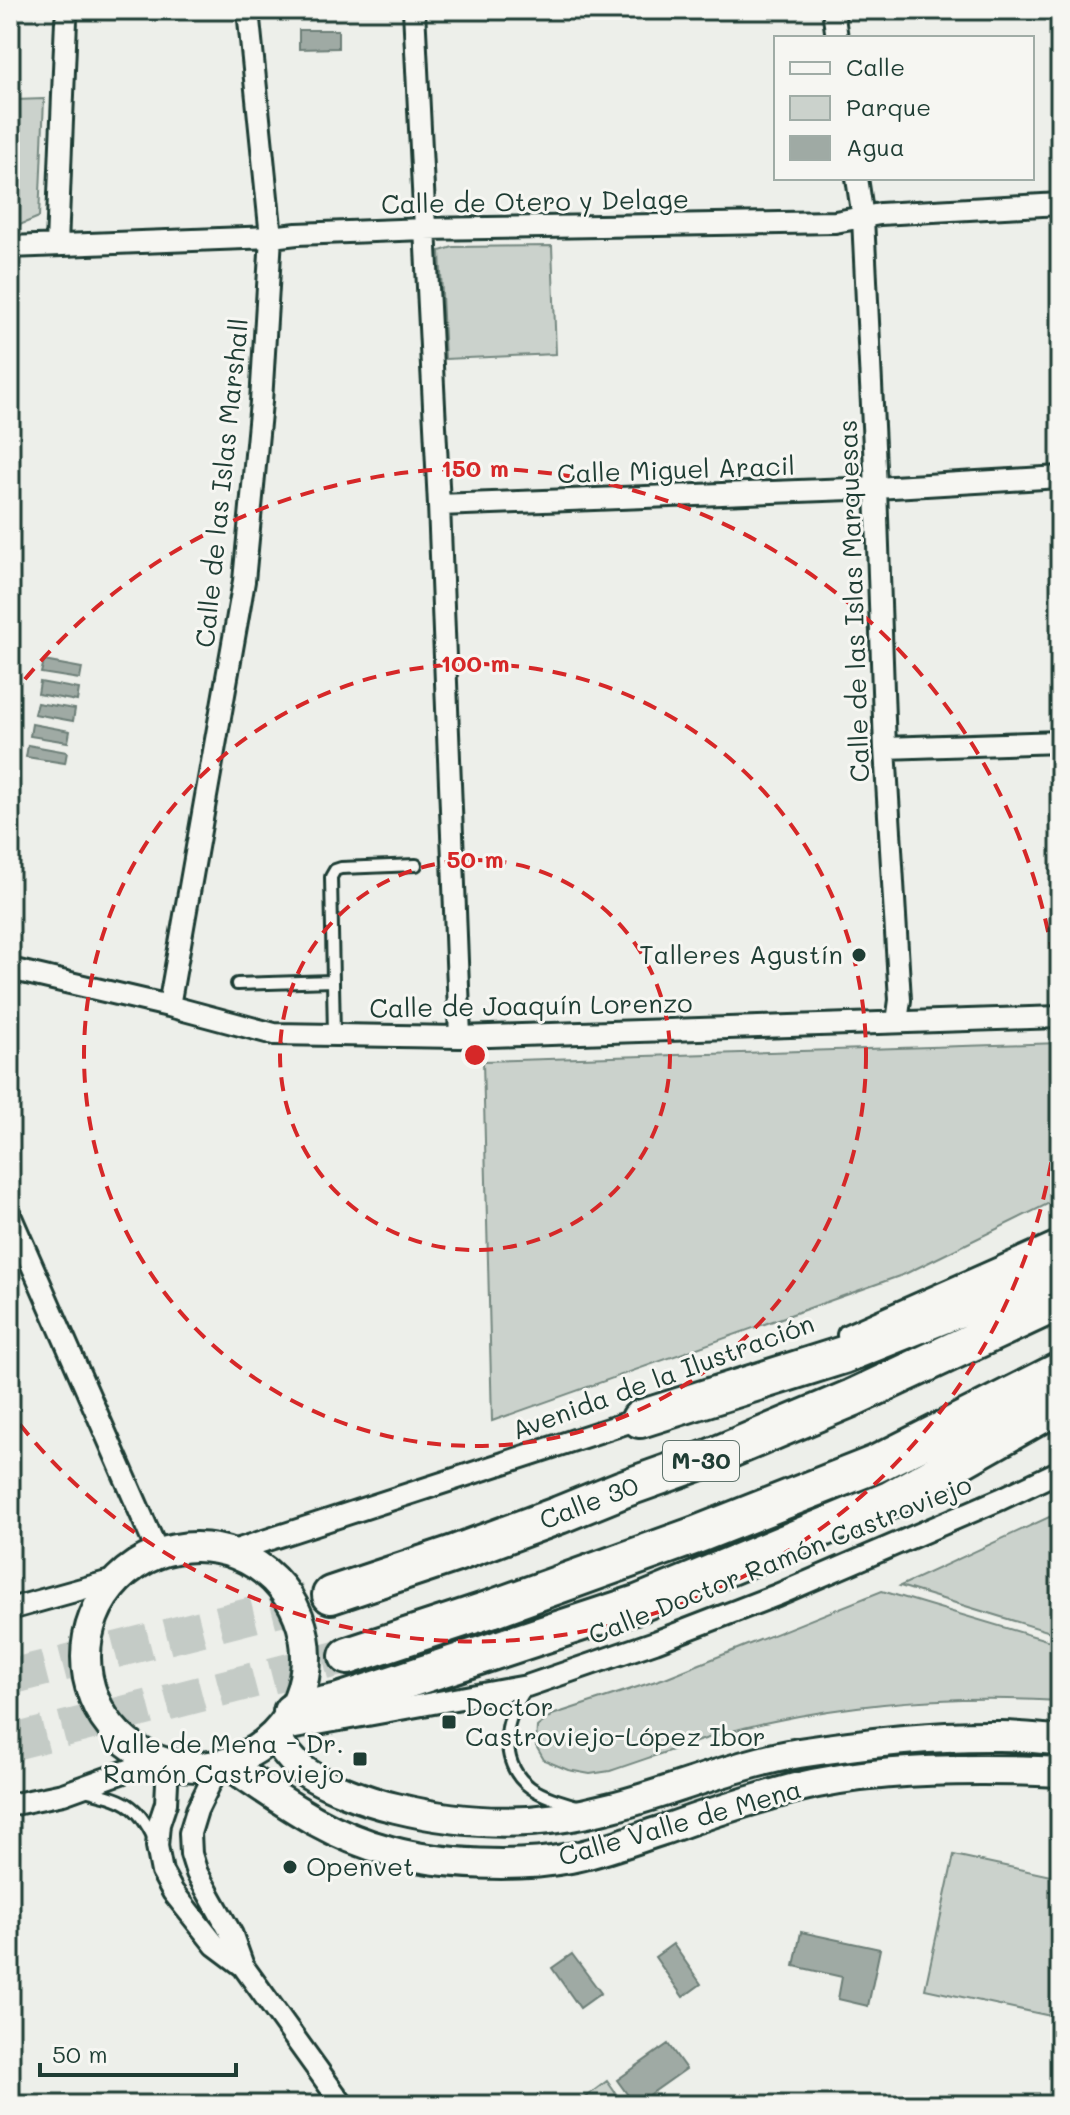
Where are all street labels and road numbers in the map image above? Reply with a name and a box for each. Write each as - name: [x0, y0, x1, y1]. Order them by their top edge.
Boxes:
- street label: Calle de Otero y Delage: [381, 181, 689, 221]
- street label: Calle de las Islas Marshall: [187, 317, 255, 649]
- street label: Calle de las Islas Marquesas: [830, 419, 876, 783]
- street label: Calle Miguel Aracil: [556, 448, 796, 490]
- street label: Calle de Joaquín Lorenzo: [369, 985, 693, 1025]
- street label: Avenida de la Ilustración: [507, 1306, 818, 1447]
- road number: M-30: [663, 1441, 739, 1481]
- street label: Calle Doctor Ramón Castroviejo: [583, 1467, 976, 1652]
- street label: Calle 30: [534, 1468, 643, 1536]
- street label: Calle Valle de Mena: [554, 1771, 805, 1873]

